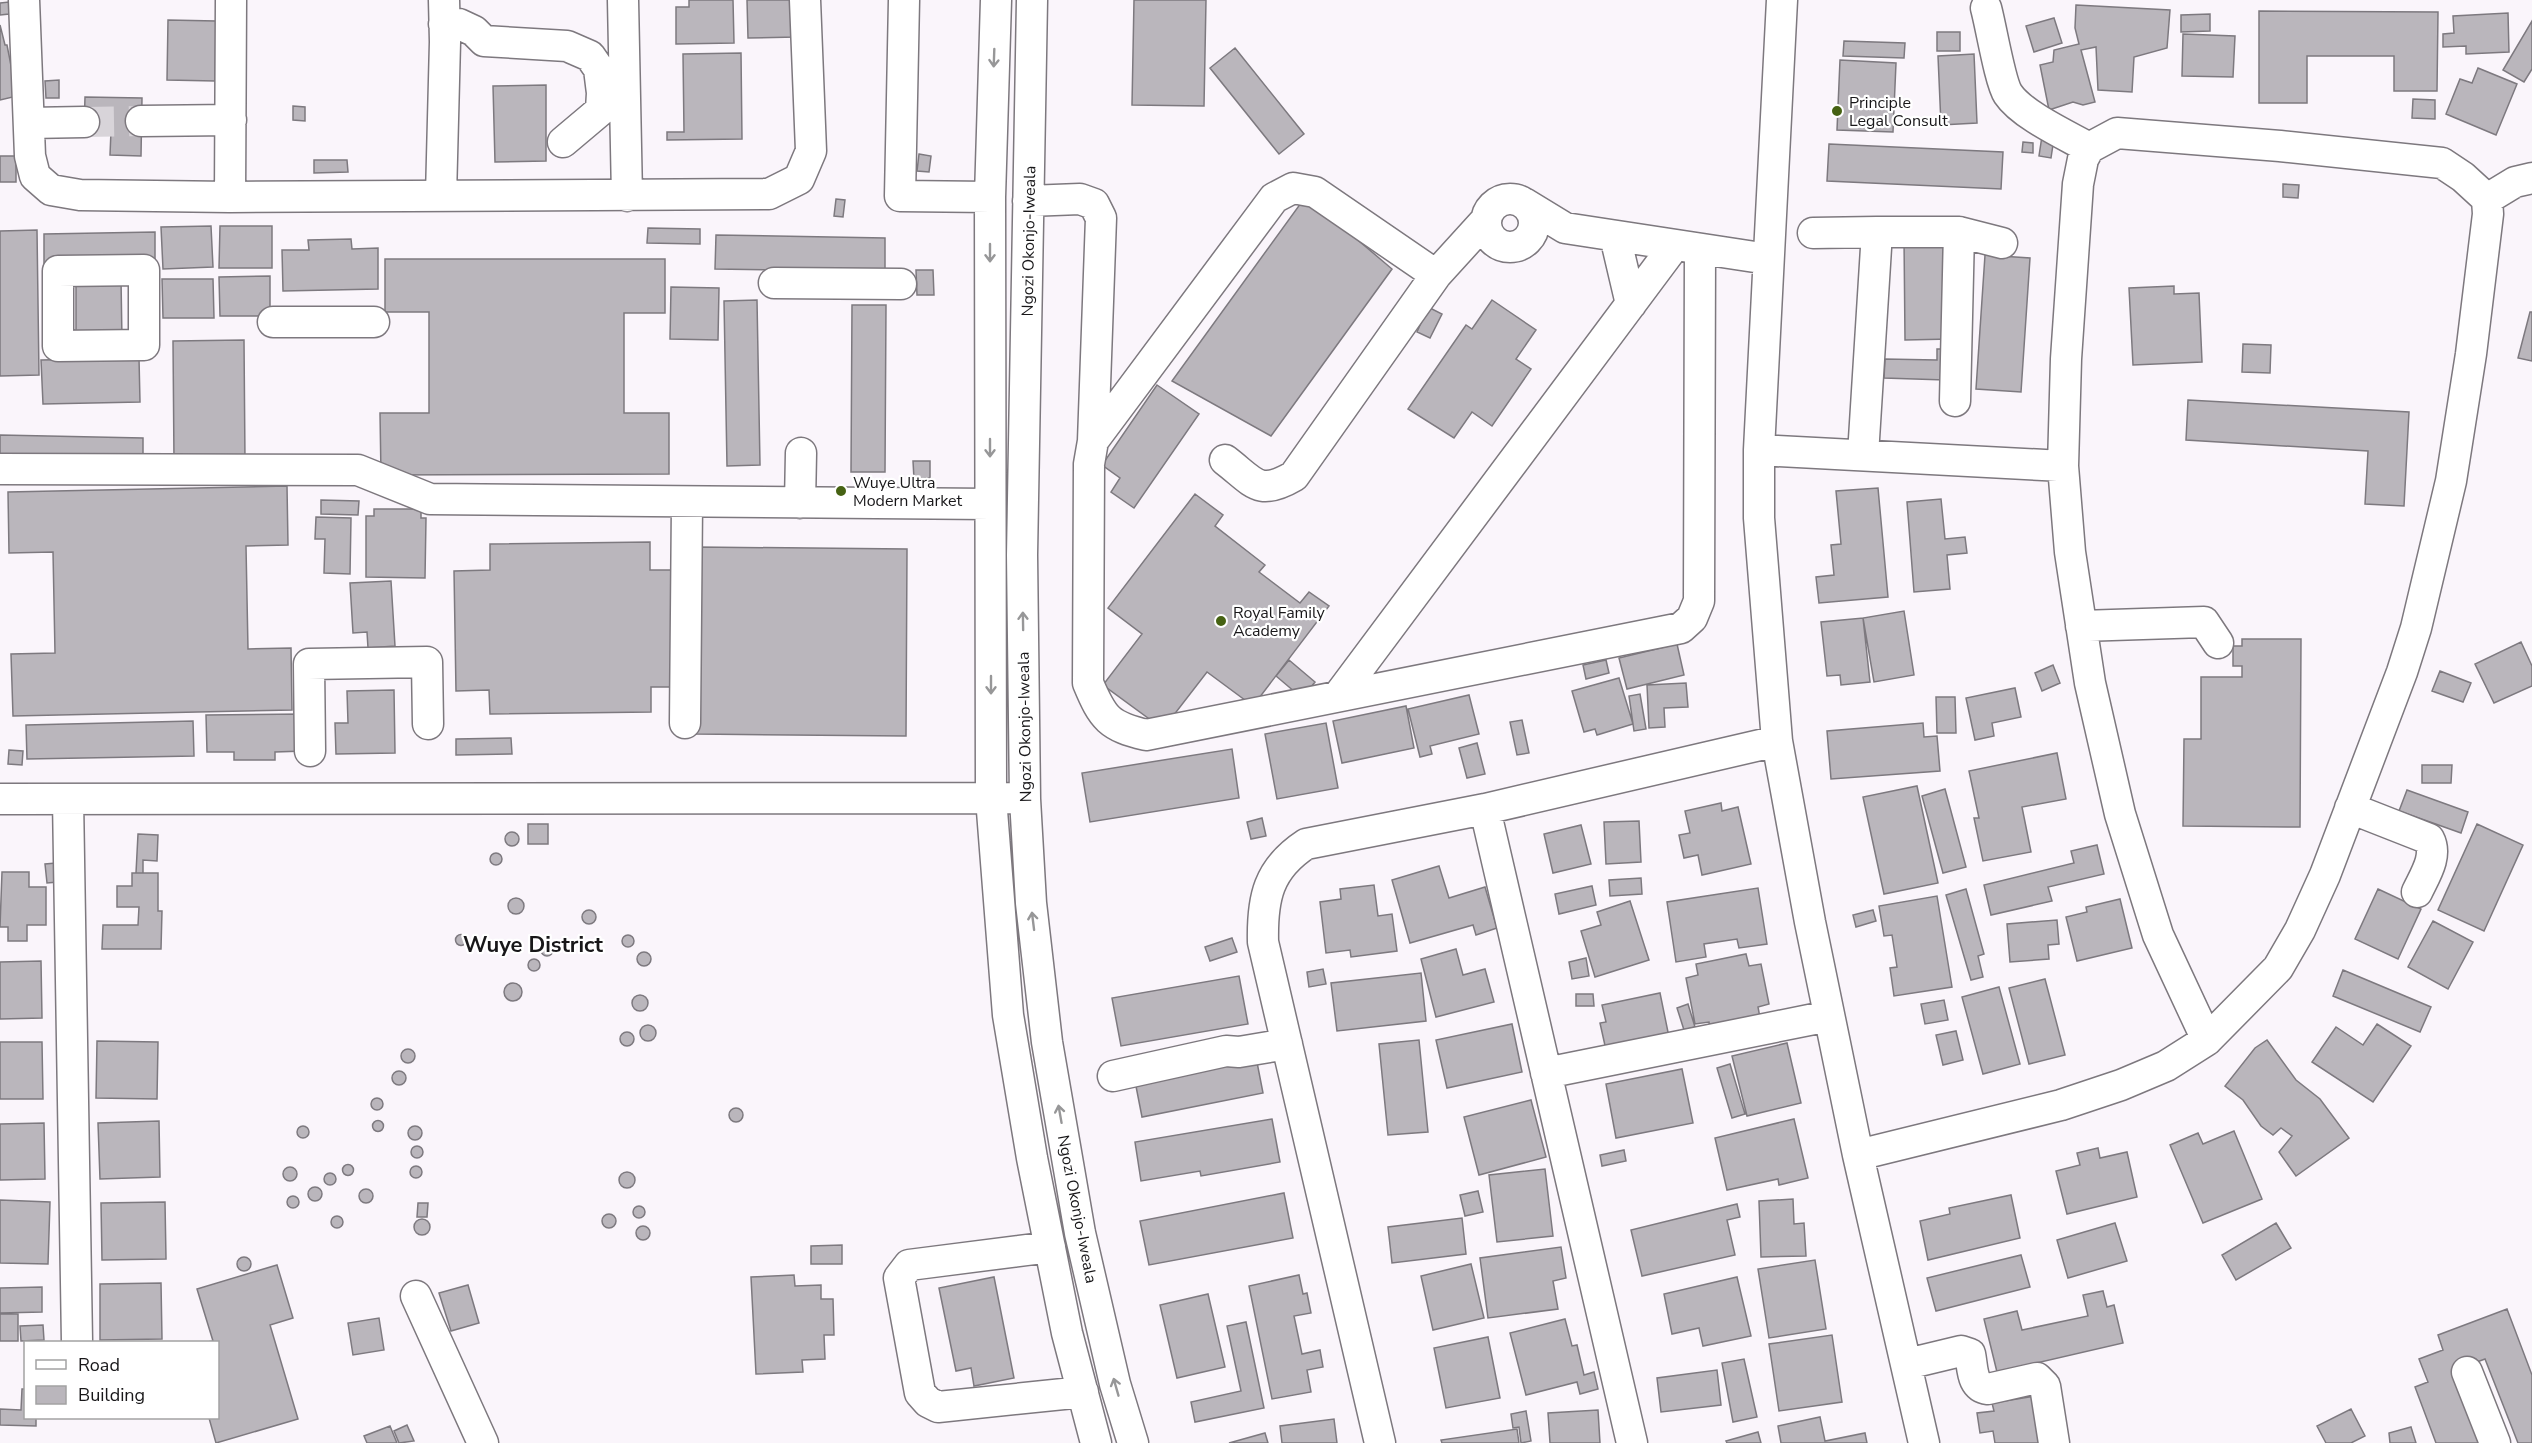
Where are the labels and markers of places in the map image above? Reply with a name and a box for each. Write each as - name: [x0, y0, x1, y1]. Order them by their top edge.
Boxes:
- place label: Principle Legal Consult: [1849, 92, 1948, 132]
- marker: Principle Legal Consult: [1830, 104, 1844, 118]
- place label: Wuye Ultra Modern Market: [853, 472, 963, 512]
- marker: Wuye Ultra Modern Market: [834, 484, 848, 498]
- place label: Royal Family Academy: [1233, 602, 1326, 642]
- marker: Royal Family Academy: [1214, 614, 1228, 628]

